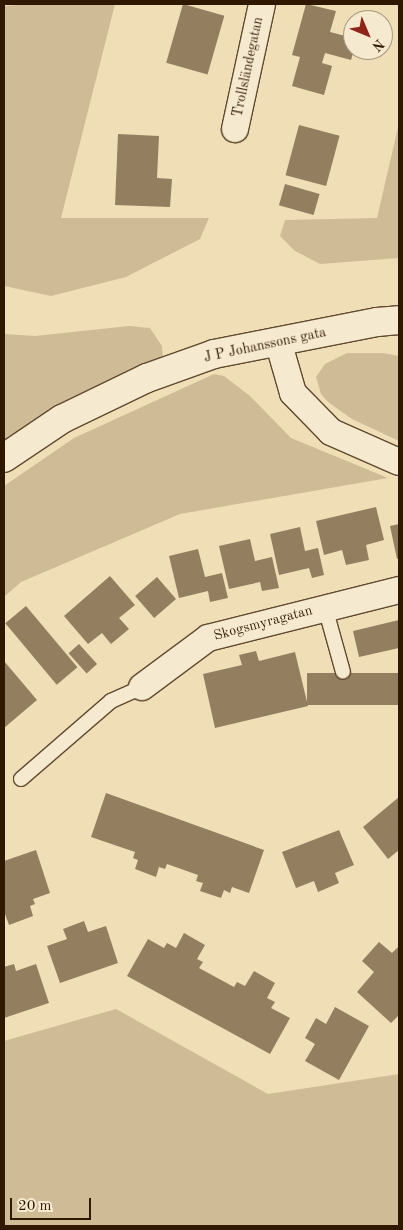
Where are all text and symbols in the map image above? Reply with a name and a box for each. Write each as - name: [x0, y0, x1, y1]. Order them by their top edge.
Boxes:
- north arrow: [343, 10, 393, 60]
- street label: Trollsländegatan: [229, 15, 267, 119]
- text: N: [369, 36, 387, 54]
- street label: J P Johanssons gata: [202, 324, 328, 366]
- street label: Skogsmyragatan: [212, 602, 314, 644]
- scale bar: [12, 1188, 94, 1220]
- text: 20 m: [18, 1199, 52, 1214]

